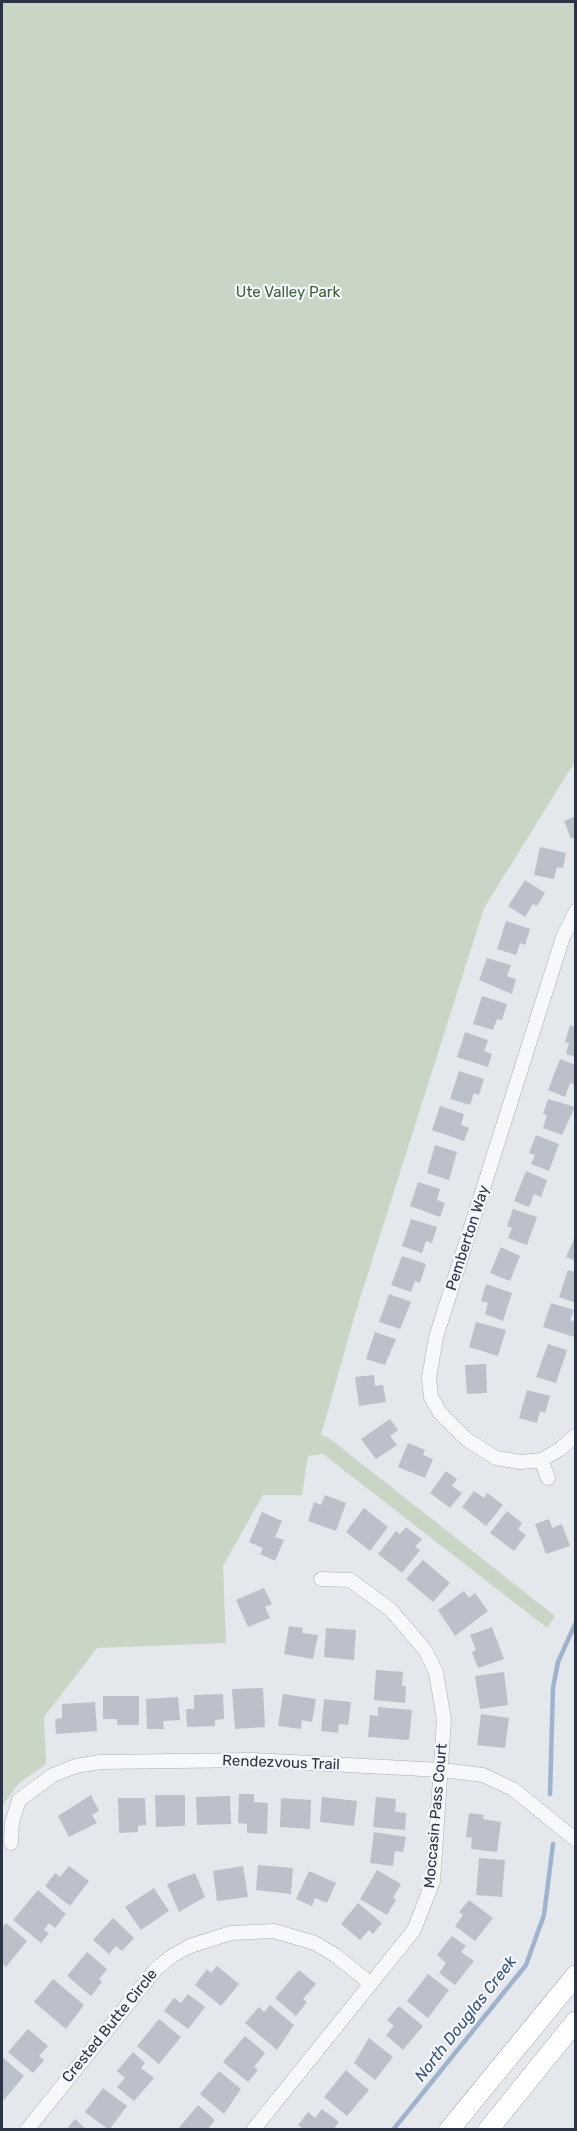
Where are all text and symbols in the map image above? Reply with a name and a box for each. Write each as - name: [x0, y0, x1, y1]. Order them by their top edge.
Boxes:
- park label: Ute Valley Park: [236, 284, 340, 302]
- street label: Pemberton Way: [443, 1183, 493, 1293]
- street label: Moccasin Pass Court: [421, 1743, 451, 1889]
- street label: Rendezvous Trail: [222, 1752, 340, 1774]
- water label: North Douglas Creek: [411, 1952, 521, 2086]
- street label: Crested Butte Circle: [59, 1966, 161, 2086]

